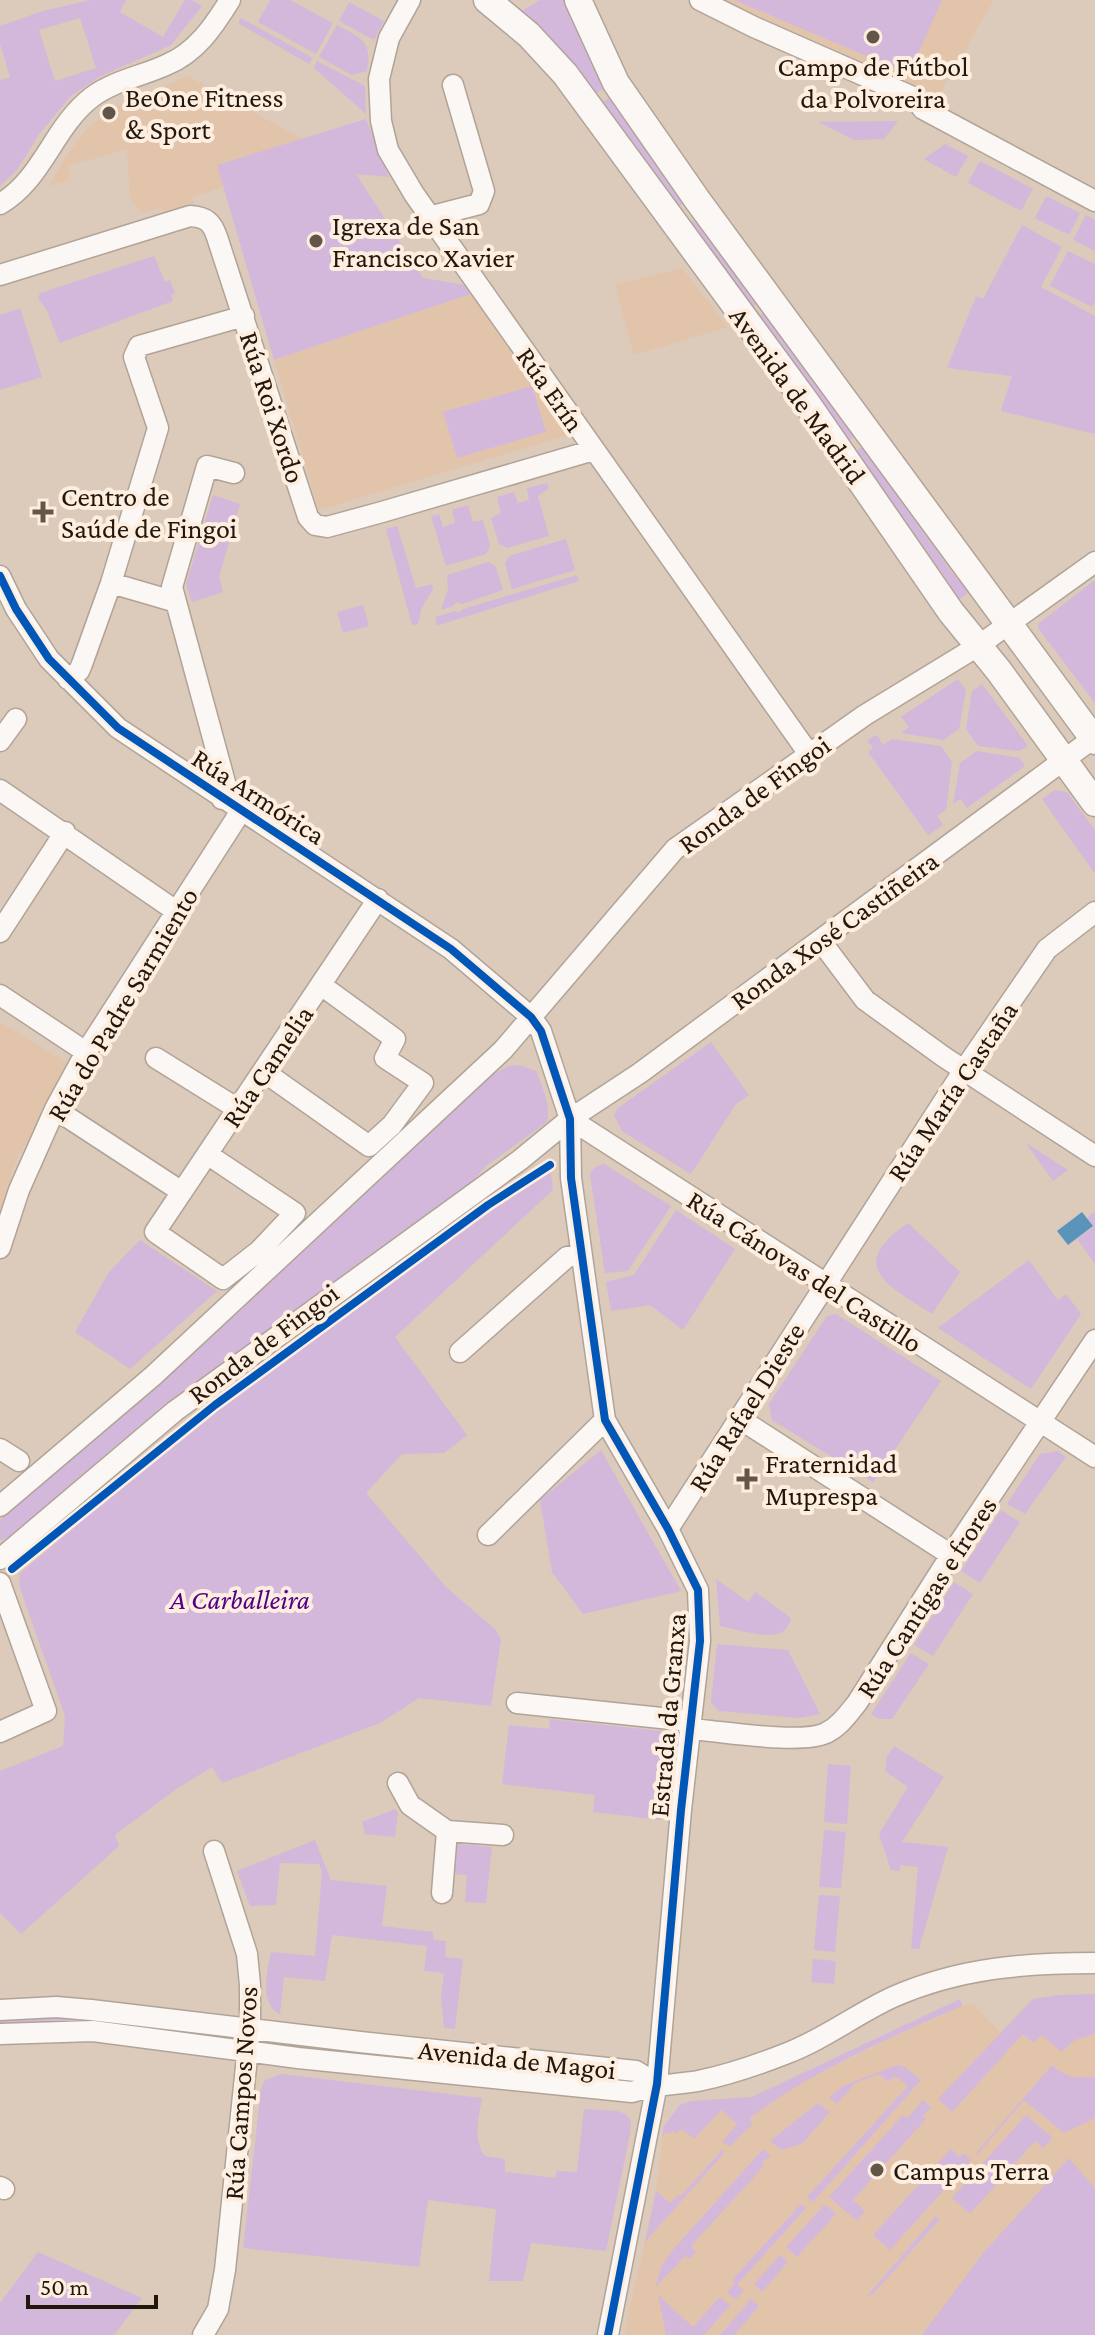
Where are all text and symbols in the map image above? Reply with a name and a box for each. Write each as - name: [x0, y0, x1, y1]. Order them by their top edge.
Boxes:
- marker: Campo de Fútbol da Polvoreira: [864, 28, 882, 46]
- place label: Campo de Fútbol da Polvoreira: [777, 51, 969, 114]
- place label: BeOne Fitness & Sport: [125, 82, 284, 145]
- marker: BeOne Fitness & Sport: [100, 104, 118, 122]
- place label: Igrexa de San Francisco Xavier: [332, 210, 515, 273]
- marker: Igrexa de San Francisco Xavier: [307, 232, 325, 250]
- street label: Avenida de Madrid: [723, 301, 872, 490]
- street label: Rúa Roi Xordo: [233, 328, 312, 487]
- street label: Rúa Erín: [510, 341, 591, 437]
- place label: Centro de Saúde de Fingoi: [61, 481, 237, 544]
- marker: Centro de Saúde de Fingoi: [32, 501, 54, 523]
- street label: Ronda de Fingoi: [672, 729, 836, 860]
- street label: Rúa Armórica: [186, 742, 331, 851]
- street label: Ronda Xosé Castiñeira: [724, 845, 944, 1016]
- street label: Rúa do Padre Sarmiento: [41, 882, 204, 1126]
- street label: Rúa María Castaña: [881, 995, 1024, 1187]
- street label: Rúa Camelia: [215, 1000, 319, 1133]
- street label: Rúa Cánovas del Castillo: [682, 1184, 928, 1359]
- street label: Ronda de Fingoi: [182, 1277, 344, 1410]
- street label: Rúa Rafael Dieste: [682, 1317, 811, 1497]
- place label: Fraternidad Muprespa: [765, 1448, 897, 1511]
- marker: Fraternidad Muprespa: [736, 1468, 758, 1490]
- street label: Rúa Cantigas e frores: [850, 1491, 1003, 1704]
- park label: A Carballeira: [168, 1584, 310, 1615]
- street label: Estrada da Granxa: [643, 1612, 692, 1818]
- street label: Rúa Campos Novos: [218, 1985, 263, 2201]
- street label: Avenida de Magoi: [417, 2034, 617, 2085]
- place label: Campus Terra: [893, 2155, 1049, 2186]
- marker: Campus Terra: [868, 2161, 886, 2179]
- scale bar: [28, 2259, 156, 2309]
- text: 50 m: [40, 2273, 89, 2300]

